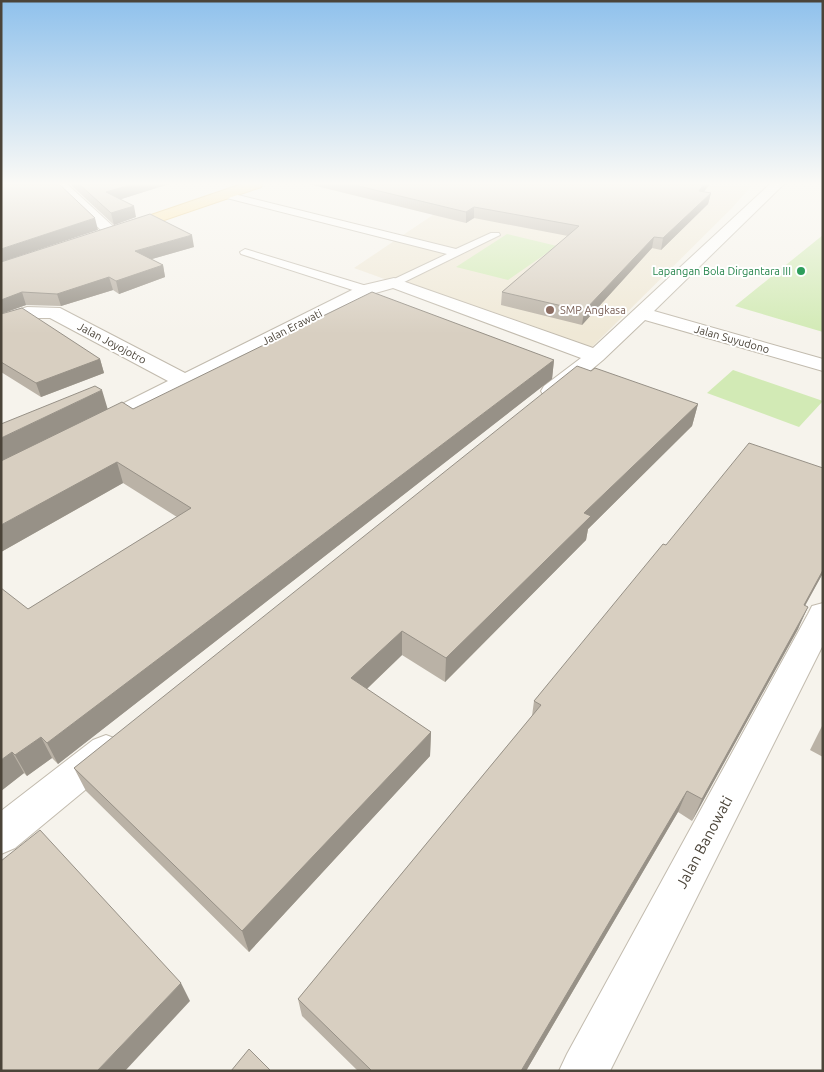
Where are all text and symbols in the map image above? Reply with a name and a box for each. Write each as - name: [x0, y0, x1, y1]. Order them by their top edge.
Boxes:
- place label: Lapangan Bola Dirgantara III: [652, 265, 791, 277]
- marker: Lapangan Bola Dirgantara III: [795, 265, 807, 277]
- marker: SMP Angkasa: [544, 304, 556, 316]
- place label: SMP Angkasa: [560, 304, 626, 316]
- street label: Jalan Erawati: [260, 307, 324, 347]
- street label: Jalan Joyojotro: [76, 320, 148, 366]
- street label: Jalan Suyudono: [693, 323, 771, 355]
- street label: Jalan Banowati: [673, 793, 735, 891]

